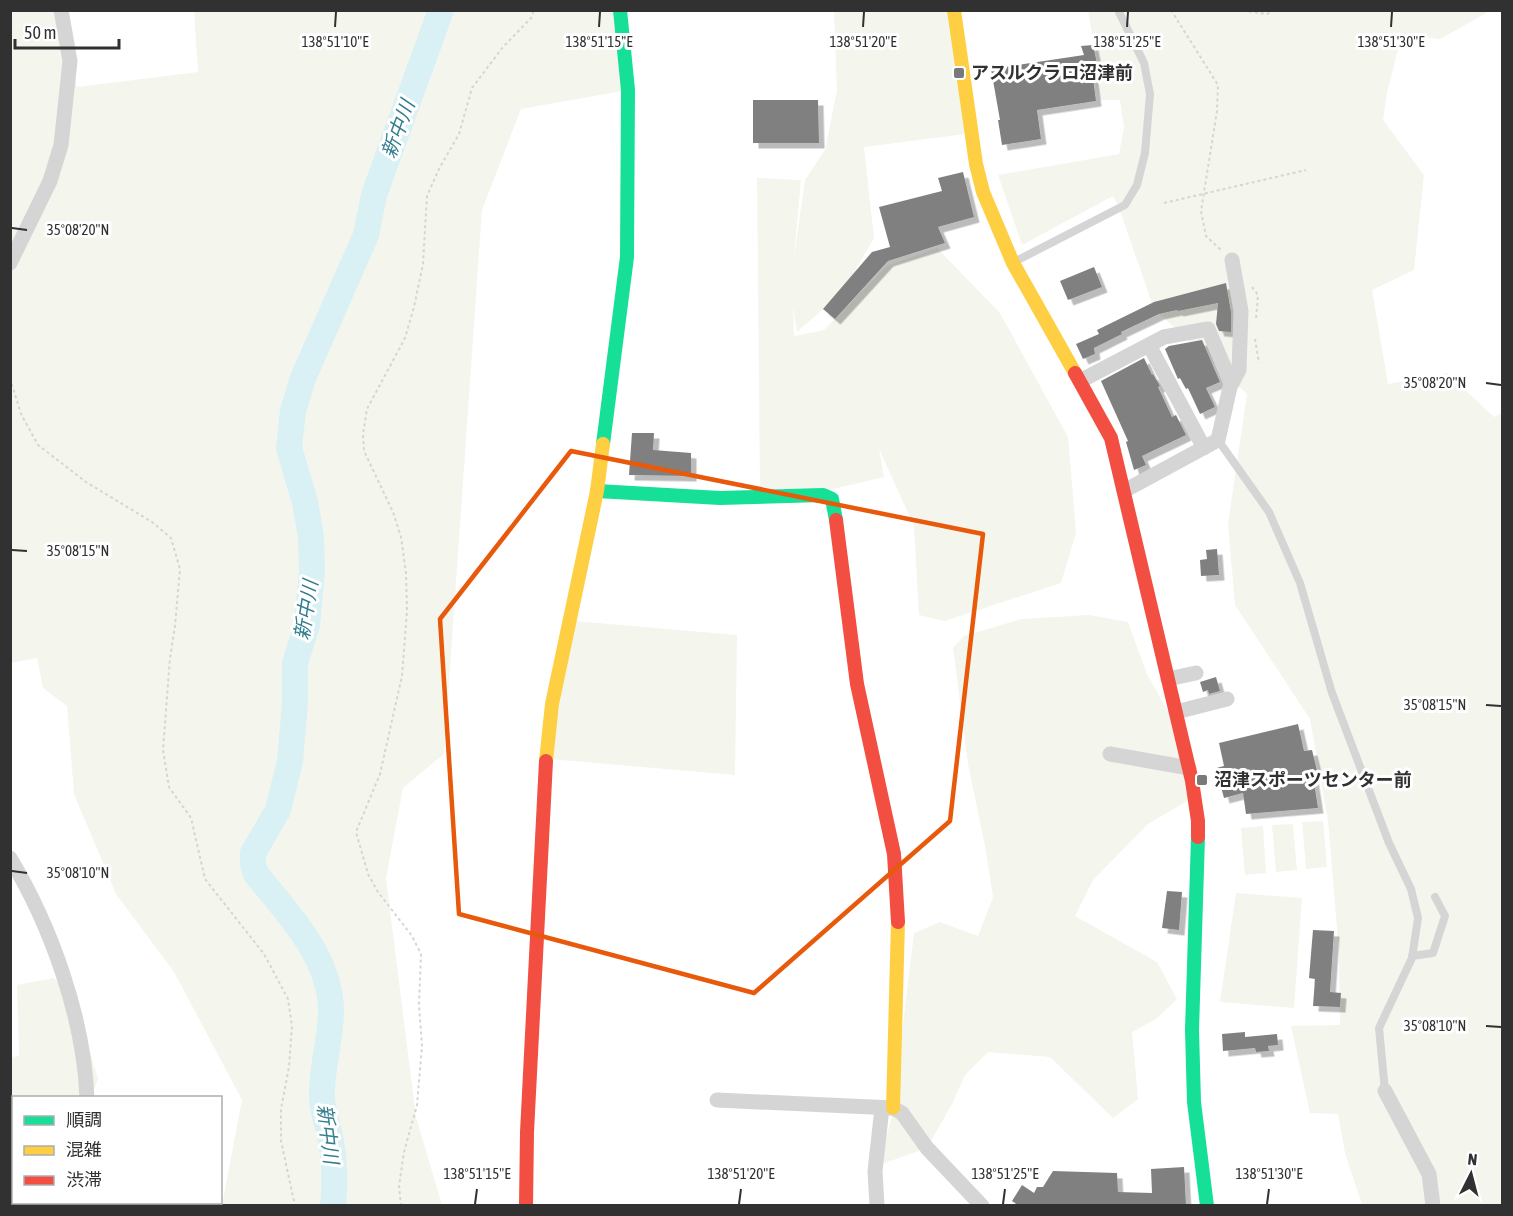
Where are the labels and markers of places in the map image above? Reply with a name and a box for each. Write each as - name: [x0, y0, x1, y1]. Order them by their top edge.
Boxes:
- place label: アスルクラロ沼津前: [971, 62, 1133, 83]
- marker: アスルクラロ沼津前: [952, 66, 966, 80]
- place label: 沼津スポーツセンター前: [1214, 769, 1412, 790]
- marker: 沼津スポーツセンター前: [1195, 773, 1209, 787]

